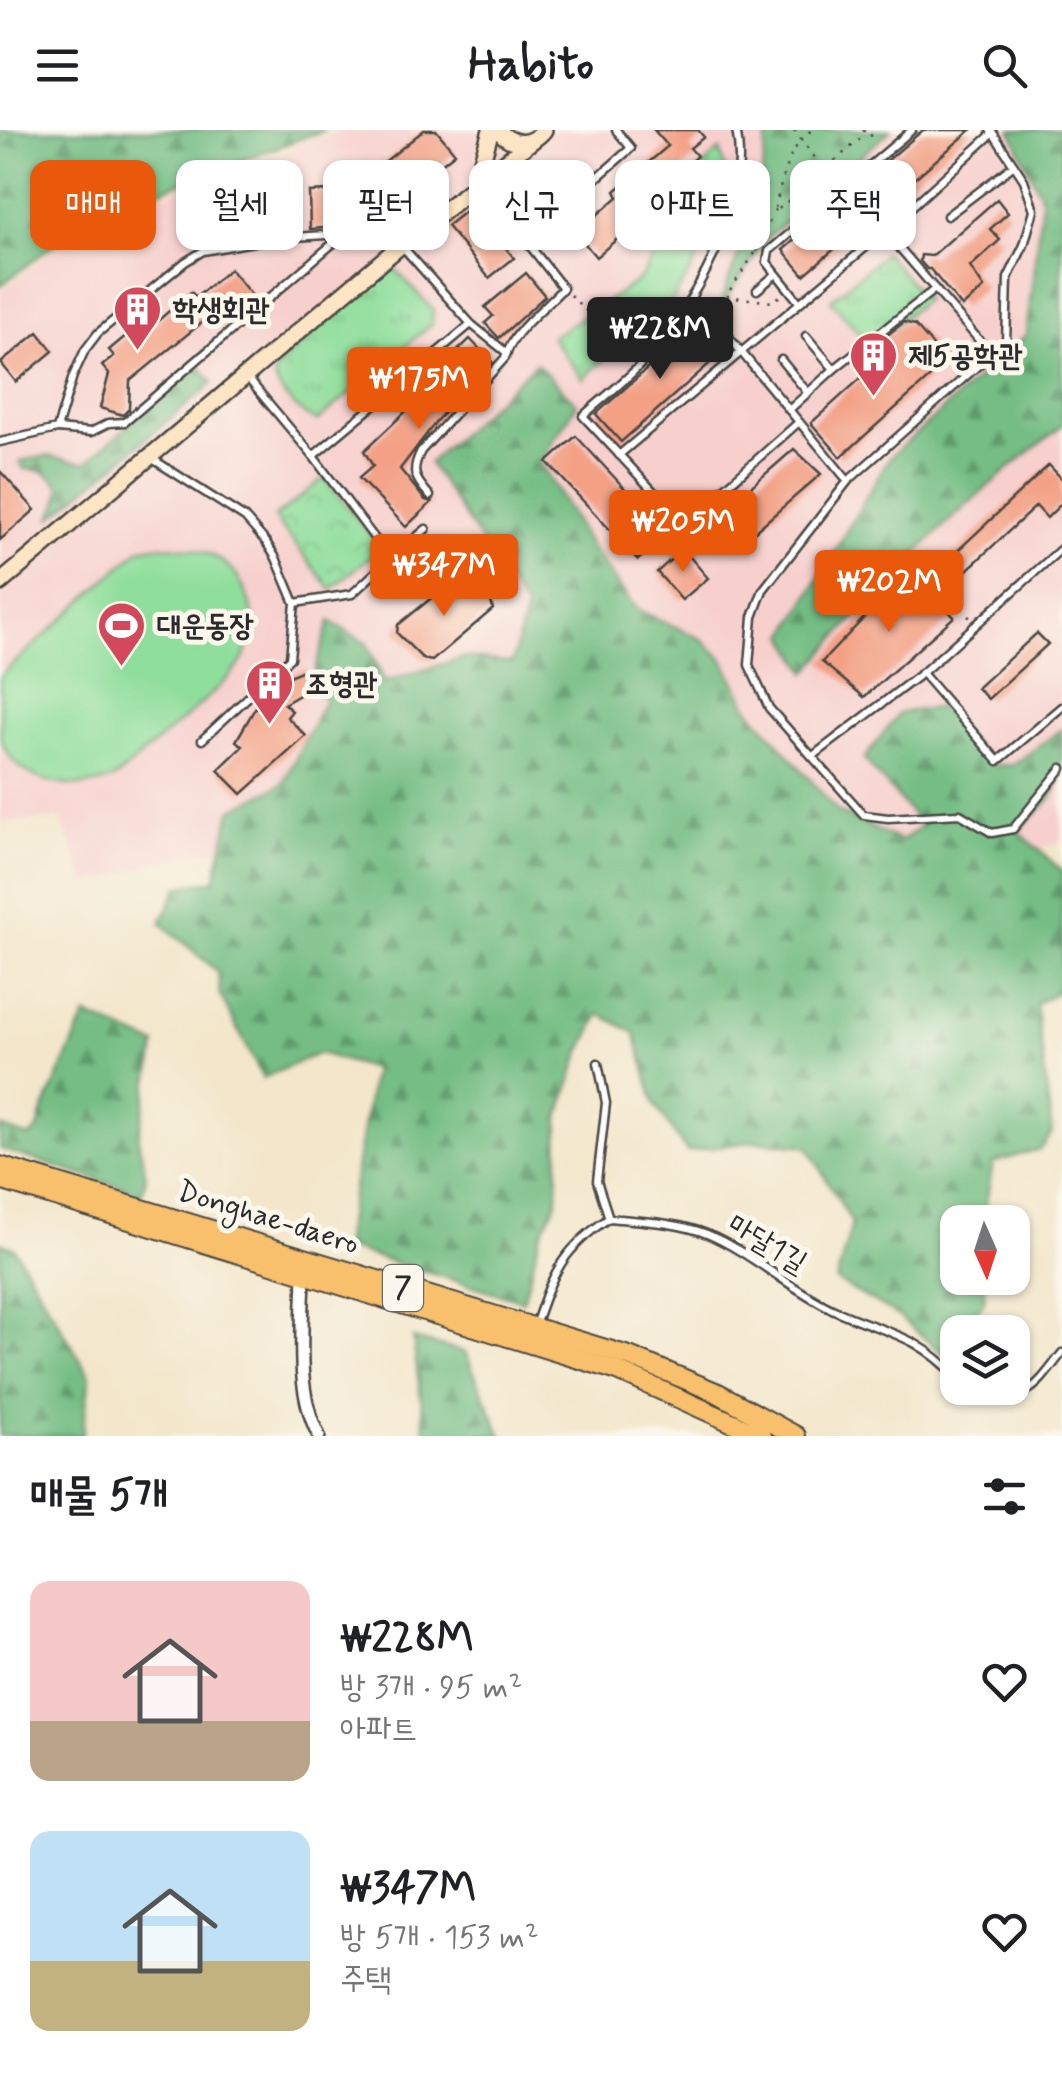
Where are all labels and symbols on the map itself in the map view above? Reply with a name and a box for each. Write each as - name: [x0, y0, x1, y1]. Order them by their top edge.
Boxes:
- building icon: 학생회관: [112, 284, 164, 352]
- place label: 학생회관: [172, 291, 270, 330]
- pin: ₩228M: [590, 297, 730, 382]
- building icon: 제5공학관: [847, 330, 899, 398]
- place label: 제5공학관: [908, 337, 1023, 376]
- pin: ₩175M: [349, 347, 489, 432]
- pin: ₩205M: [613, 490, 753, 575]
- pin: ₩347M: [374, 534, 514, 619]
- pin: ₩202M: [819, 550, 959, 635]
- sports icon: 대운동장: [96, 600, 148, 668]
- place label: 대운동장: [157, 607, 254, 646]
- building icon: 조형관: [244, 658, 296, 726]
- place label: 조형관: [305, 665, 377, 704]
- street label: Donghae-daero: [172, 1172, 363, 1266]
- street label: 마달1길: [720, 1205, 814, 1283]
- north arrow: [940, 1205, 1030, 1295]
- road number: 7: [383, 1265, 423, 1311]

